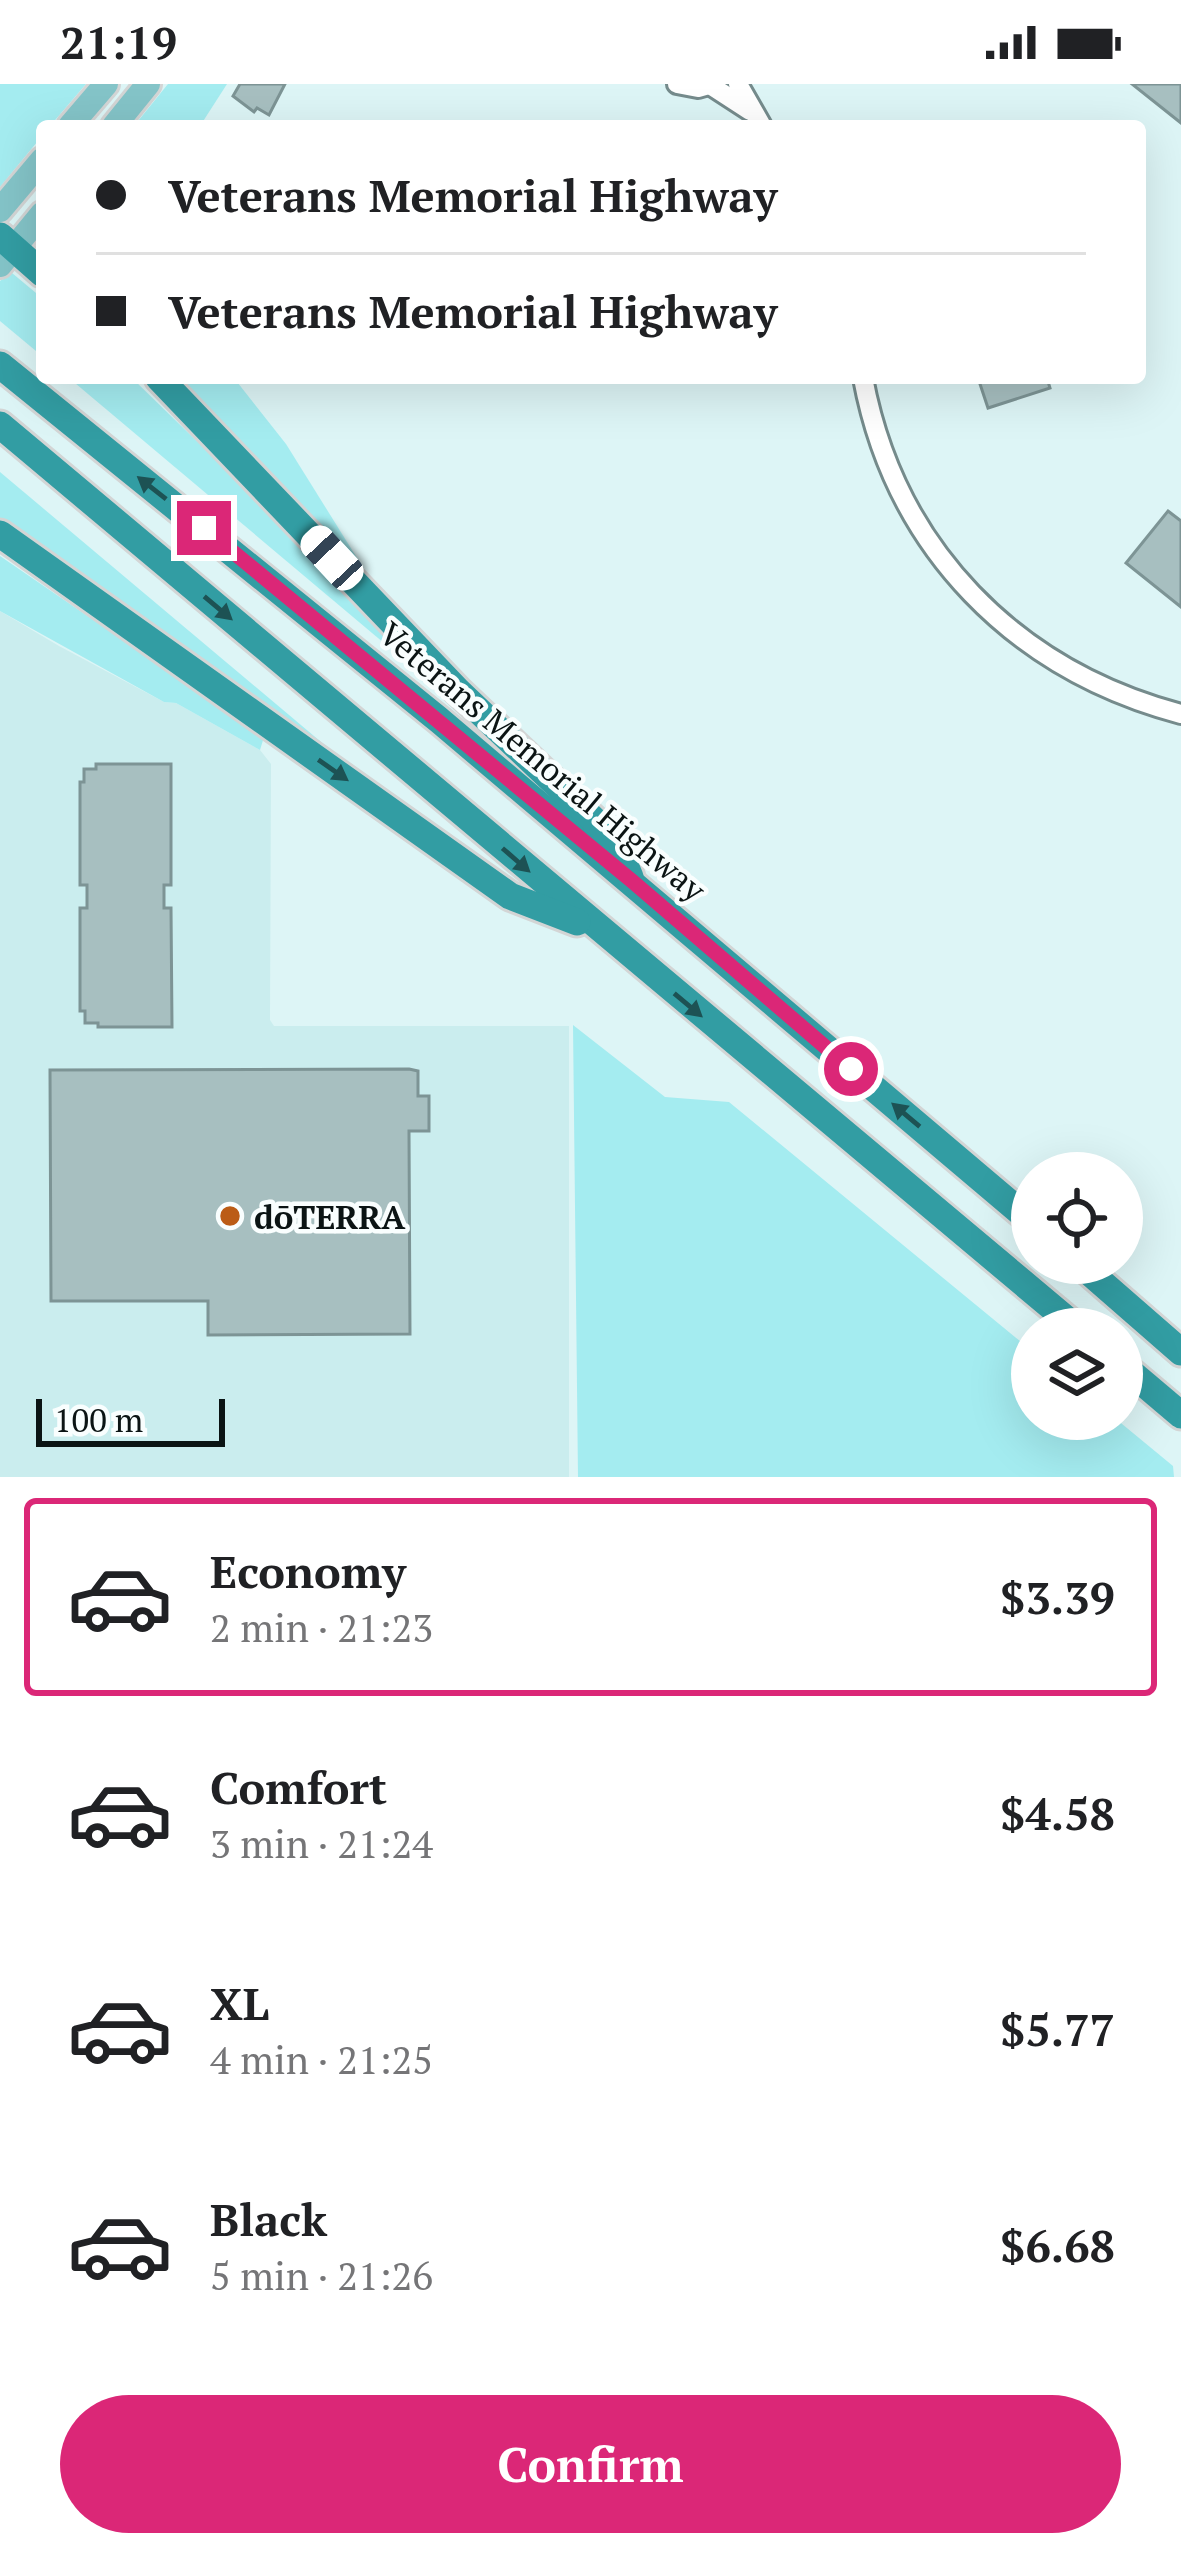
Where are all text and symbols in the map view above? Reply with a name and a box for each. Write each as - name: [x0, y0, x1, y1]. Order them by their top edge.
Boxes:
- text: 21:19: [60, 12, 177, 72]
- text: Veterans Memorial Highway: [168, 165, 777, 225]
- text: Veterans Memorial Highway: [168, 281, 777, 341]
- one-way arrow: [136, 476, 167, 501]
- route end: [177, 501, 231, 555]
- car: [294, 519, 370, 597]
- one-way arrow: [203, 594, 234, 620]
- street label: Veterans Memorial Highway: [371, 612, 716, 911]
- one-way arrow: [317, 758, 350, 781]
- one-way arrow: [501, 846, 531, 872]
- one-way arrow: [673, 991, 703, 1017]
- route start: [824, 1042, 878, 1096]
- one-way arrow: [891, 1102, 921, 1128]
- map controls: [1011, 1152, 1143, 1440]
- button: locate: [1011, 1152, 1143, 1284]
- place label: dōTERRA: [254, 1195, 406, 1238]
- marker: dōTERRA: [217, 1203, 243, 1229]
- button: layers: [1011, 1308, 1143, 1440]
- scale bar: [36, 1393, 225, 1446]
- text: 100 m: [54, 1398, 143, 1441]
- text: Economy: [210, 1541, 406, 1601]
- icon: car: [66, 1543, 174, 1651]
- text: $3.39: [1000, 1567, 1115, 1627]
- text: 2 min · 21:23: [210, 1601, 433, 1653]
- text: Comfort: [210, 1757, 387, 1817]
- icon: car: [66, 1759, 174, 1867]
- text: $4.58: [1000, 1783, 1115, 1843]
- text: 3 min · 21:24: [210, 1817, 433, 1869]
- text: XL: [210, 1973, 269, 2033]
- icon: car: [66, 1975, 174, 2083]
- text: $5.77: [1000, 1999, 1115, 2059]
- text: 4 min · 21:25: [210, 2033, 433, 2085]
- text: Black: [210, 2189, 327, 2249]
- icon: car: [66, 2191, 174, 2299]
- text: $6.68: [1000, 2215, 1115, 2275]
- text: 5 min · 21:26: [210, 2249, 433, 2301]
- button: Confirm: [60, 2395, 1121, 2533]

